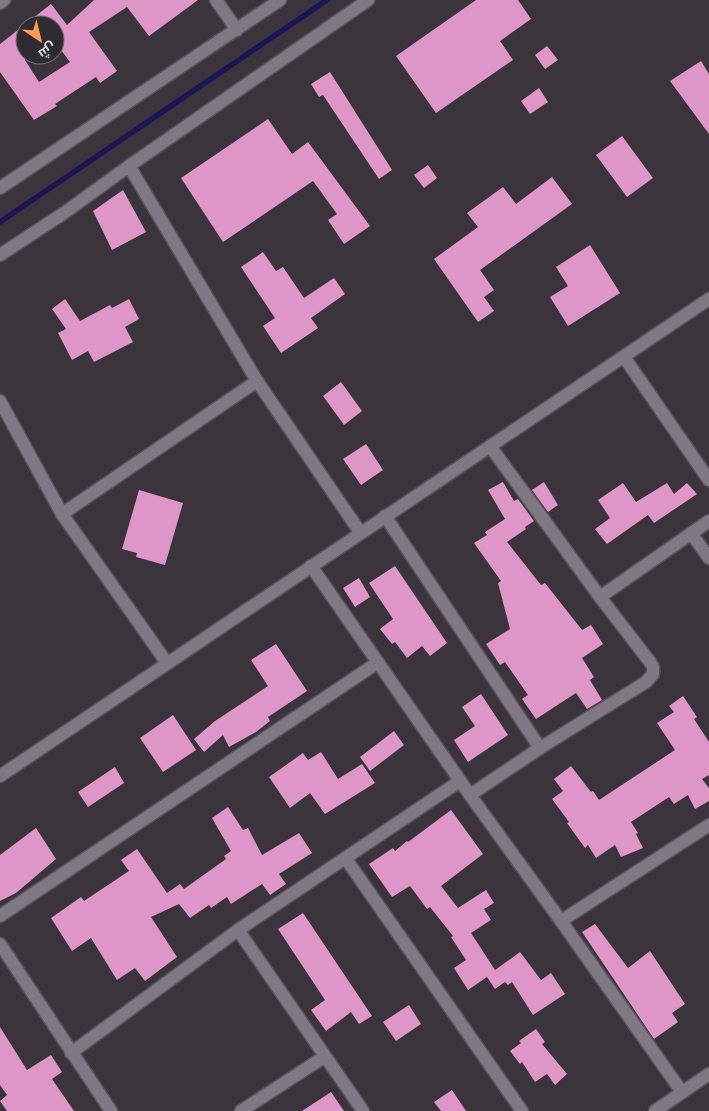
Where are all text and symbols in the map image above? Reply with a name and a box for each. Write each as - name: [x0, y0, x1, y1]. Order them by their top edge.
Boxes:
- north arrow: [15, 15, 65, 65]
- text: ش: [34, 36, 60, 63]

